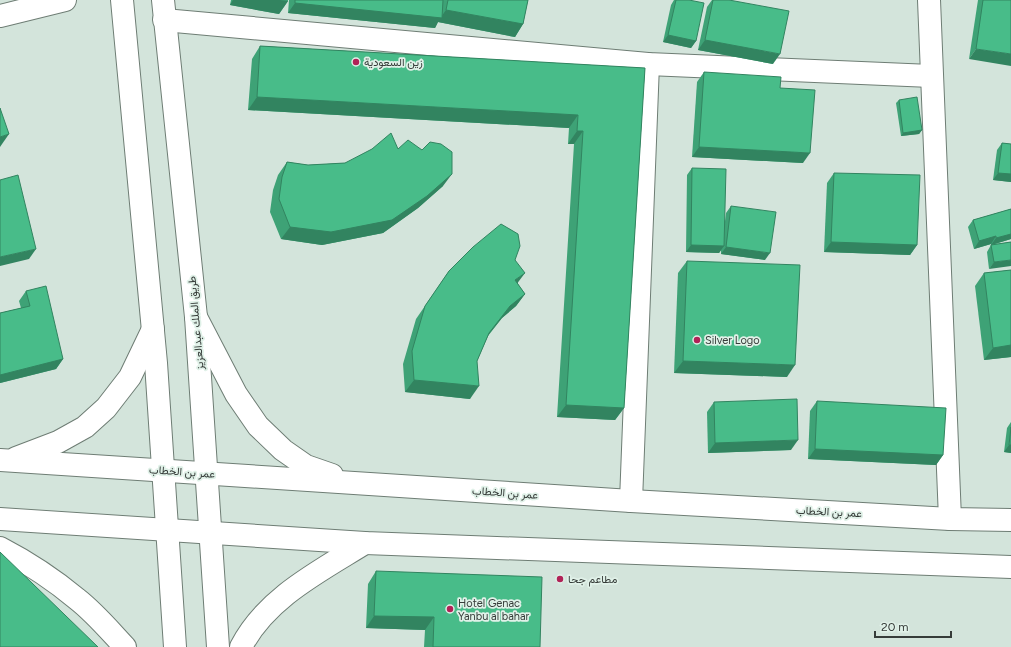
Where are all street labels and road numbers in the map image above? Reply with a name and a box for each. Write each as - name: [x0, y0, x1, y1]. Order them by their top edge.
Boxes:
- street label: طريق الملك عبدالعزيز: [185, 276, 207, 371]
- street label: عمر بن الخطاب: [149, 463, 216, 481]
- street label: عمر بن الخطاب: [472, 484, 539, 502]
- street label: عمر بن الخطاب: [796, 504, 863, 520]

